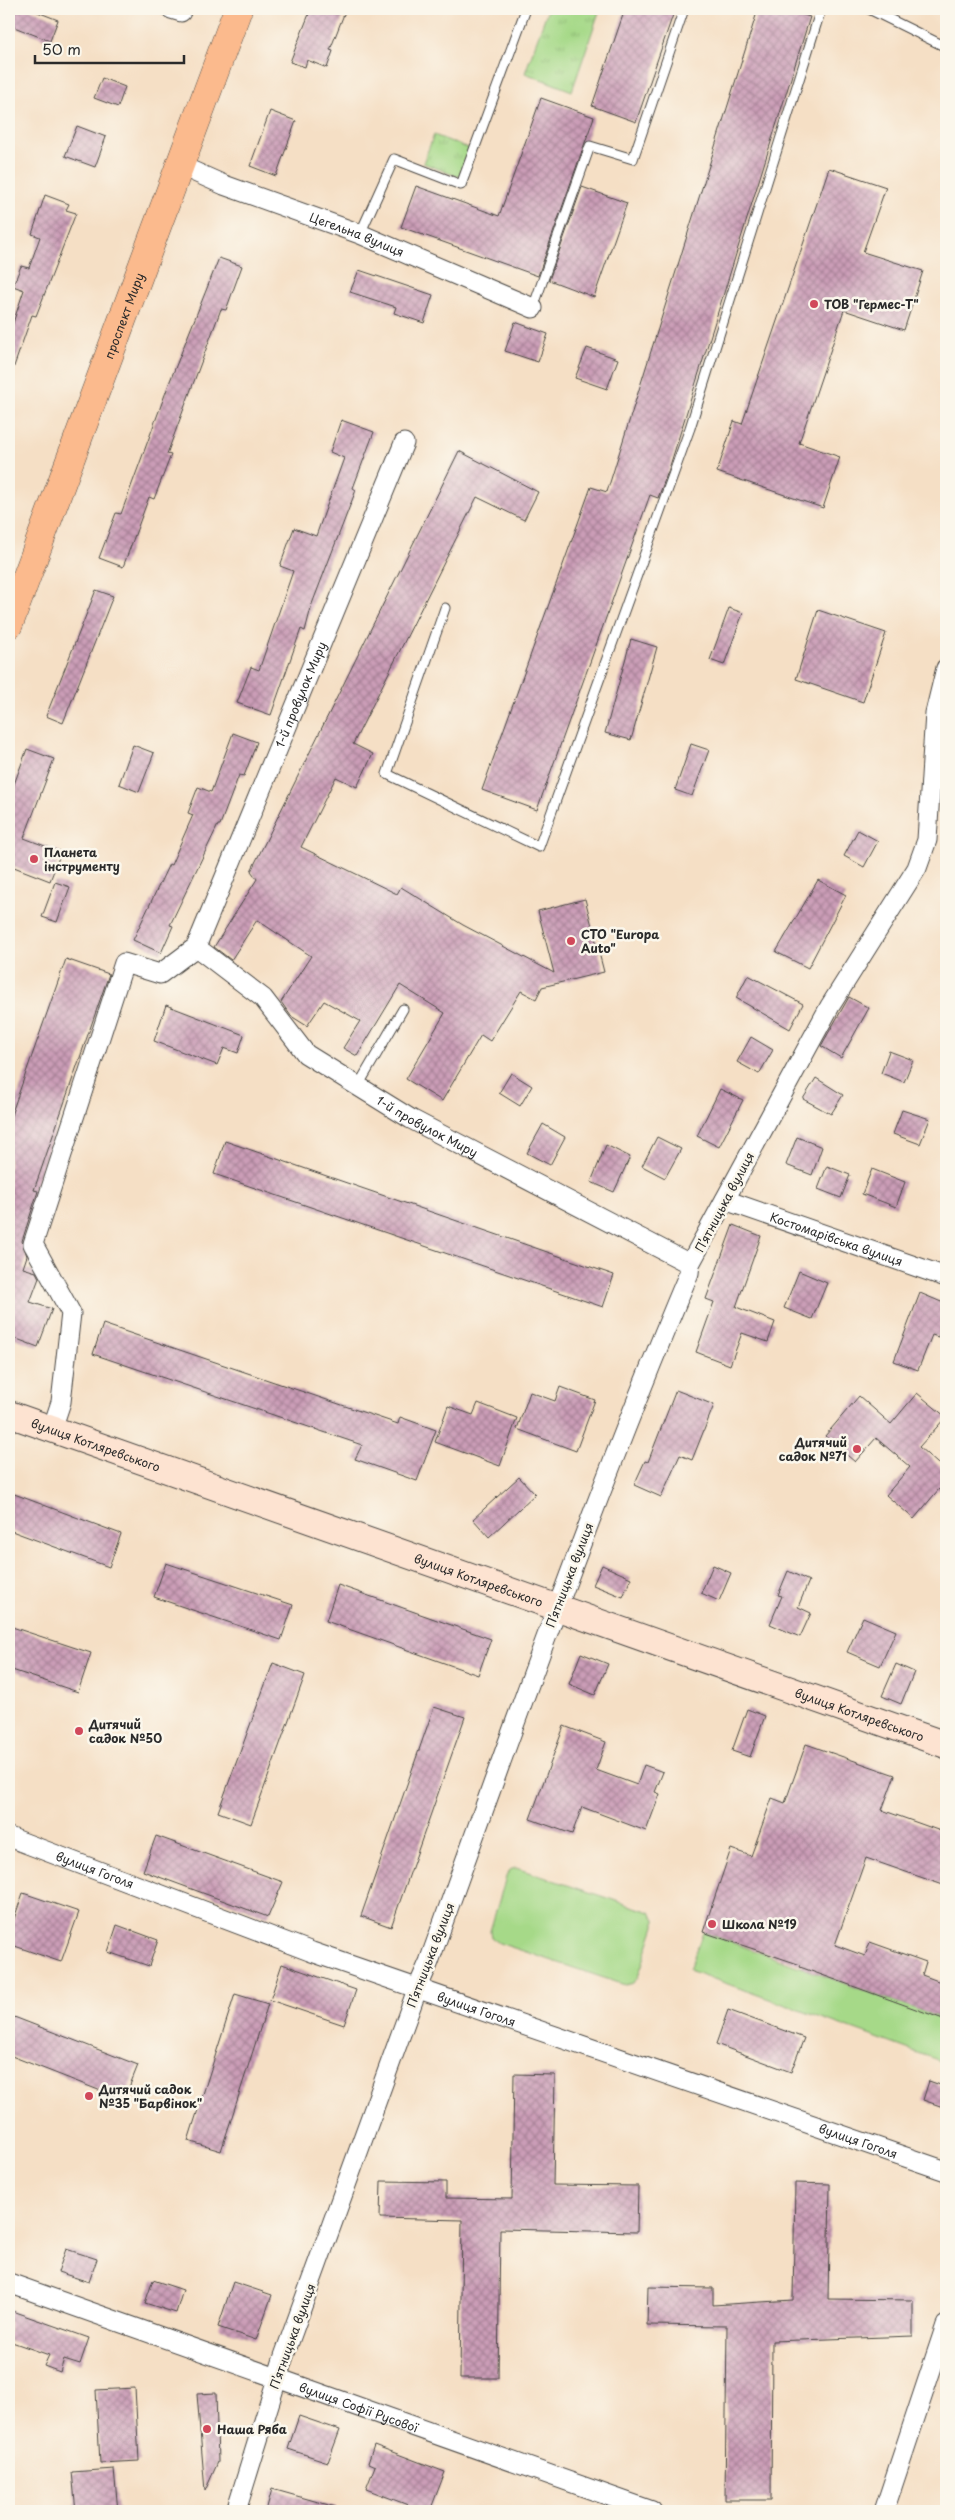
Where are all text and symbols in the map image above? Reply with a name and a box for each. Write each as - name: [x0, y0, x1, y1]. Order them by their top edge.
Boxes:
- scale bar: [35, 32, 184, 64]
- text: 50 m: [42, 37, 81, 60]
- street label: Цегельна вулиця: [307, 208, 407, 261]
- street label: проспект Миру: [100, 270, 148, 361]
- place label: ТОВ "Гермес-Т": [824, 295, 919, 313]
- marker: ТОВ "Гермес-Т": [808, 298, 820, 310]
- street label: 1-й провулок Миру: [270, 639, 330, 750]
- place label: Планета інструменту: [44, 843, 120, 875]
- marker: Планета інструменту: [28, 853, 40, 865]
- place label: СТО "Europa Auto": [581, 925, 660, 957]
- marker: СТО "Europa Auto": [565, 935, 577, 947]
- street label: 1-й провулок Миру: [373, 1091, 481, 1161]
- street label: Пʼятницька вулиця: [690, 1149, 758, 1255]
- street label: Костомарівська вулиця: [768, 1207, 905, 1270]
- street label: вулиця Котляревського: [29, 1414, 163, 1476]
- place label: Дитячий садок №71: [779, 1433, 847, 1465]
- marker: Дитячий садок №71: [851, 1443, 863, 1455]
- street label: Пʼятницька вулиця: [541, 1520, 597, 1630]
- street label: вулиця Котляревського: [412, 1549, 546, 1611]
- street label: вулиця Котляревського: [792, 1683, 927, 1746]
- place label: Дитячий садок №50: [88, 1715, 162, 1747]
- marker: Дитячий садок №50: [73, 1725, 85, 1737]
- street label: вулиця Гоголя: [53, 1847, 137, 1893]
- street label: Пʼятницька вулиця: [402, 1900, 458, 2010]
- place label: Школа №19: [722, 1915, 797, 1933]
- marker: Школа №19: [706, 1918, 718, 1930]
- street label: вулиця Гоголя: [435, 1987, 518, 2031]
- place label: Дитячий садок №35 "Барвінок": [98, 2080, 202, 2112]
- marker: Дитячий садок №35 "Барвінок": [83, 2090, 95, 2102]
- street label: вулиця Гоголя: [816, 2119, 900, 2163]
- street label: Пʼятницька вулиця: [265, 2281, 319, 2391]
- street label: вулиця Софії Русової: [297, 2378, 421, 2437]
- place label: Наша Ряба: [217, 2420, 287, 2438]
- marker: Наша Ряба: [201, 2423, 213, 2435]

